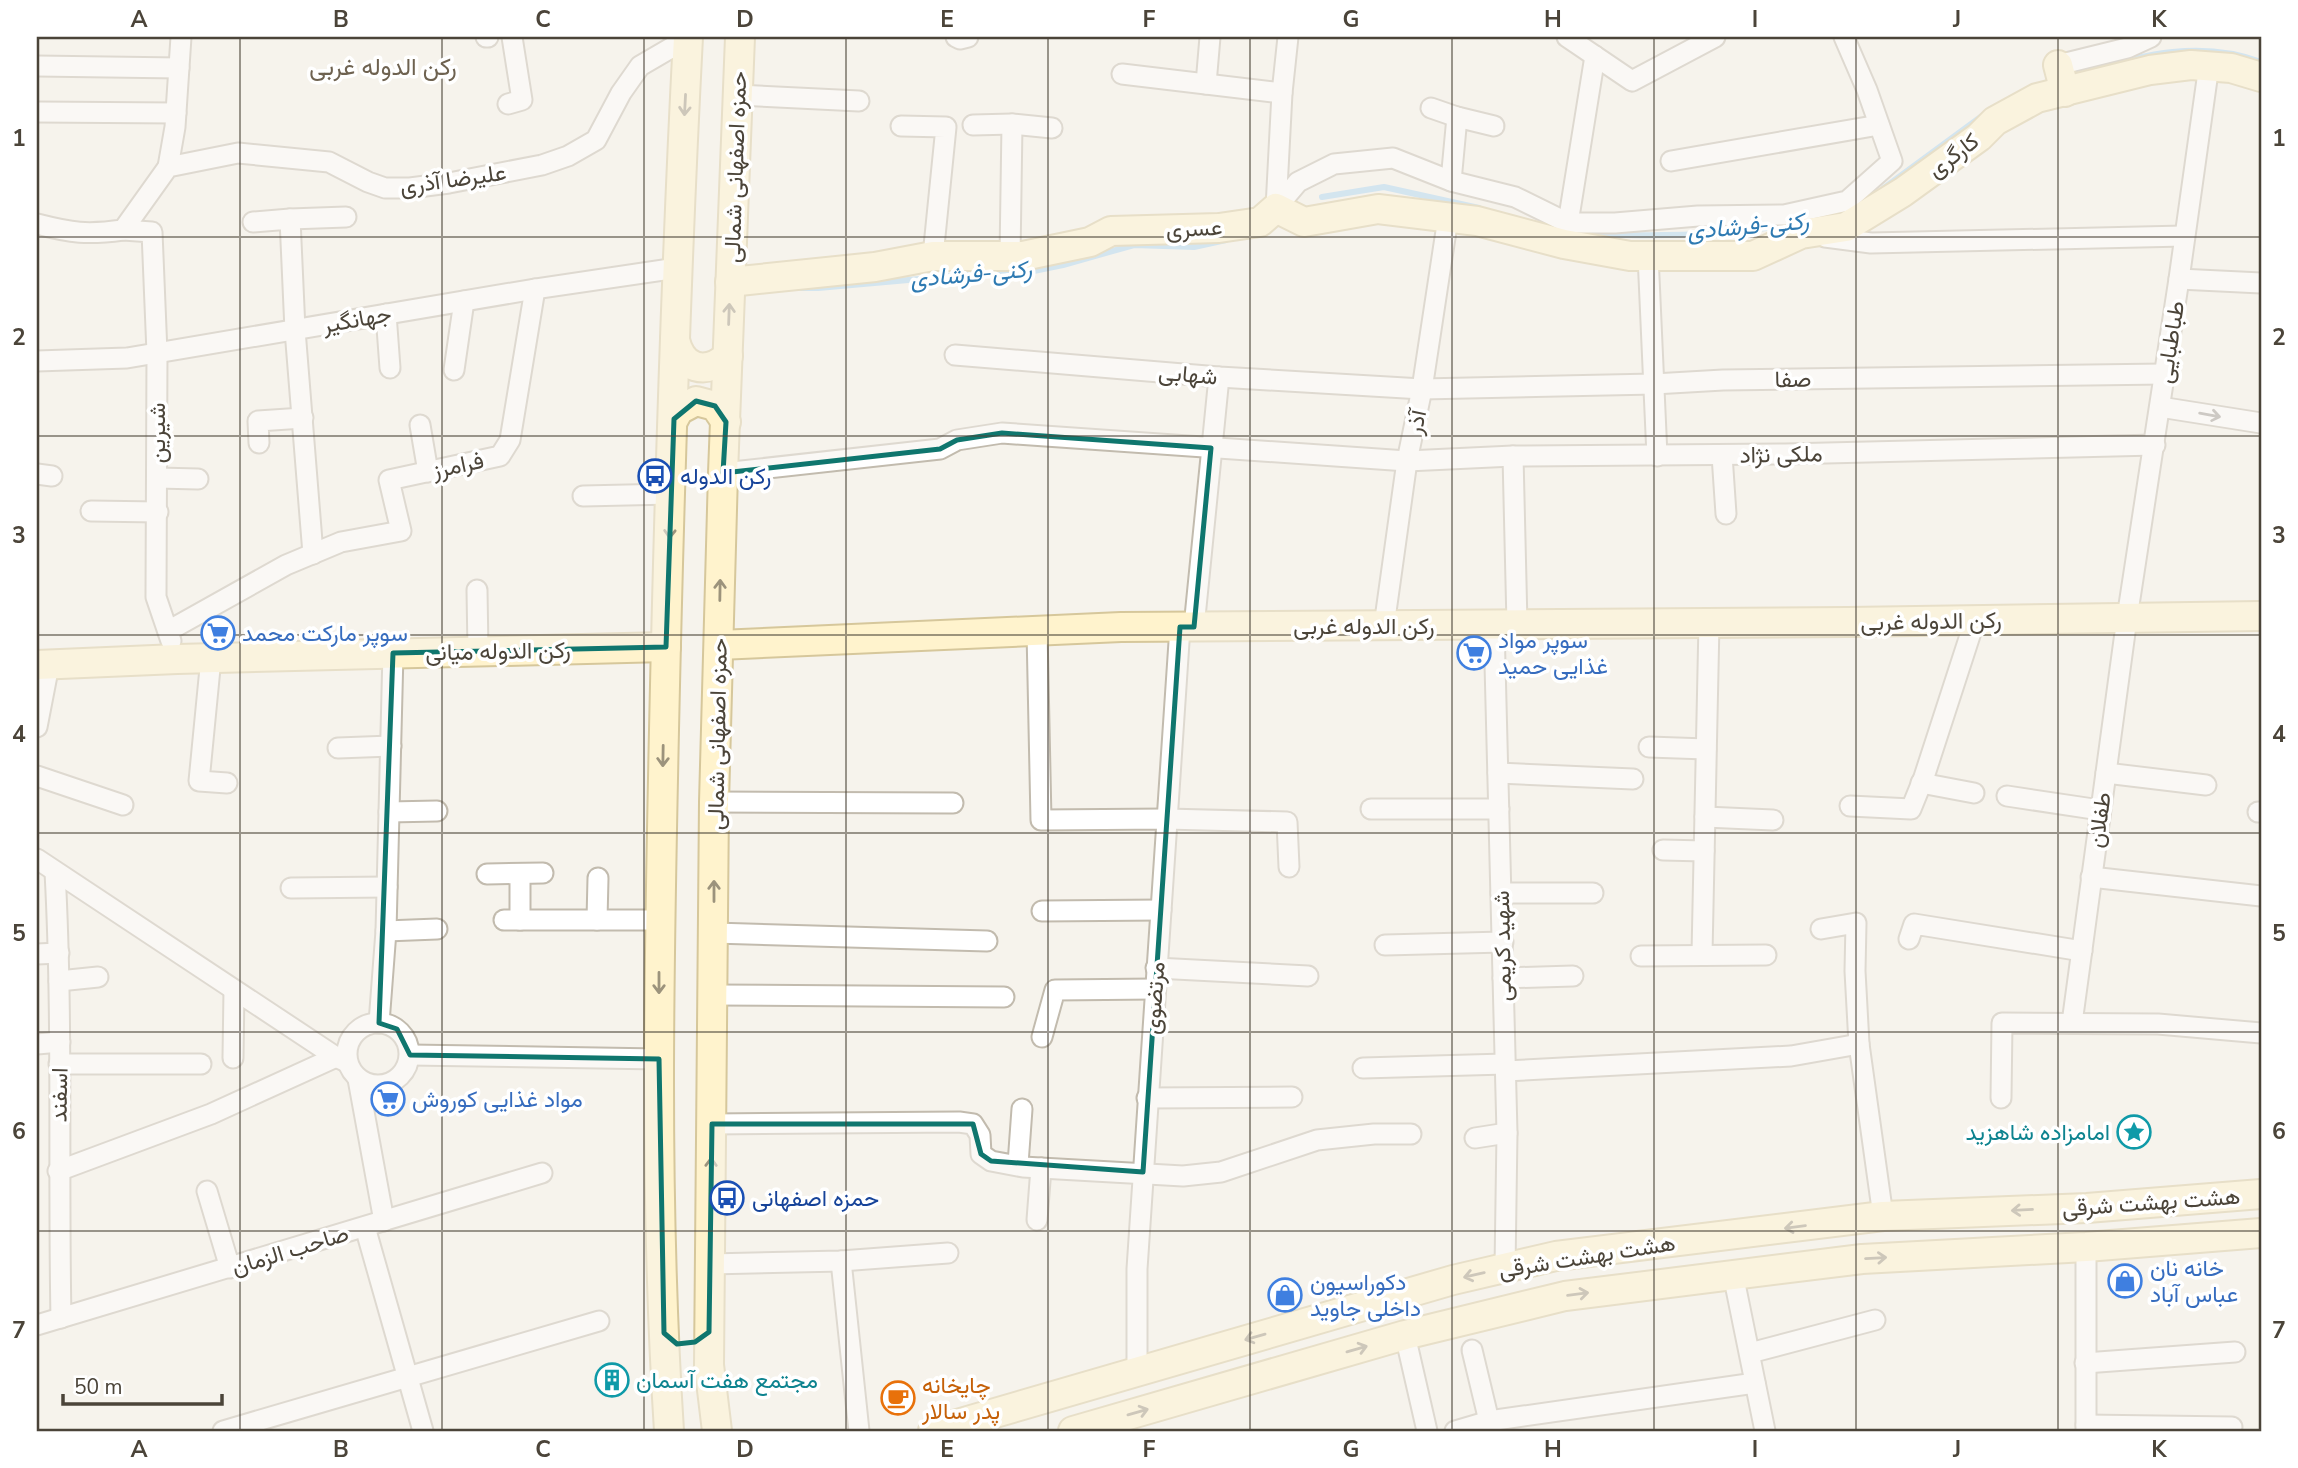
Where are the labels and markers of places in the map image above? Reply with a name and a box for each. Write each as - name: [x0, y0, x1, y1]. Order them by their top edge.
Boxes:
- bus stop icon: رکن الدوله: [636, 457, 674, 495]
- place label: رکن الدوله: [680, 461, 771, 492]
- supermarket icon: سوپر مارکت محمد: [199, 614, 237, 652]
- place label: سوپر مارکت محمد: [242, 618, 408, 649]
- place label: سوپر مواد غذایی حمید: [1498, 625, 1608, 682]
- supermarket icon: سوپر مواد غذایی حمید: [1455, 634, 1493, 672]
- supermarket icon: مواد غذایی کوروش: [369, 1080, 407, 1118]
- place label: مواد غذایی کوروش: [412, 1084, 583, 1115]
- place icon: امامزاده شاهزید: [2115, 1113, 2153, 1151]
- place label: امامزاده شاهزید: [1965, 1117, 2110, 1148]
- bus stop icon: حمزه اصفهانی: [708, 1179, 746, 1217]
- place label: حمزه اصفهانی: [752, 1183, 879, 1214]
- place label: خانه نان عباس آباد: [2150, 1253, 2238, 1310]
- shop icon: خانه نان عباس آباد: [2106, 1262, 2144, 1300]
- place label: دکوراسیون داخلی جاوید: [1310, 1267, 1421, 1324]
- shop icon: دکوراسیون داخلی جاوید: [1266, 1276, 1304, 1314]
- building icon: مجتمع هفت آسمان: [593, 1361, 631, 1399]
- place label: مجتمع هفت آسمان: [636, 1365, 818, 1396]
- place label: چایخانه پدر سالار: [921, 1370, 1000, 1427]
- cafe icon: چایخانه پدر سالار: [879, 1379, 917, 1417]

